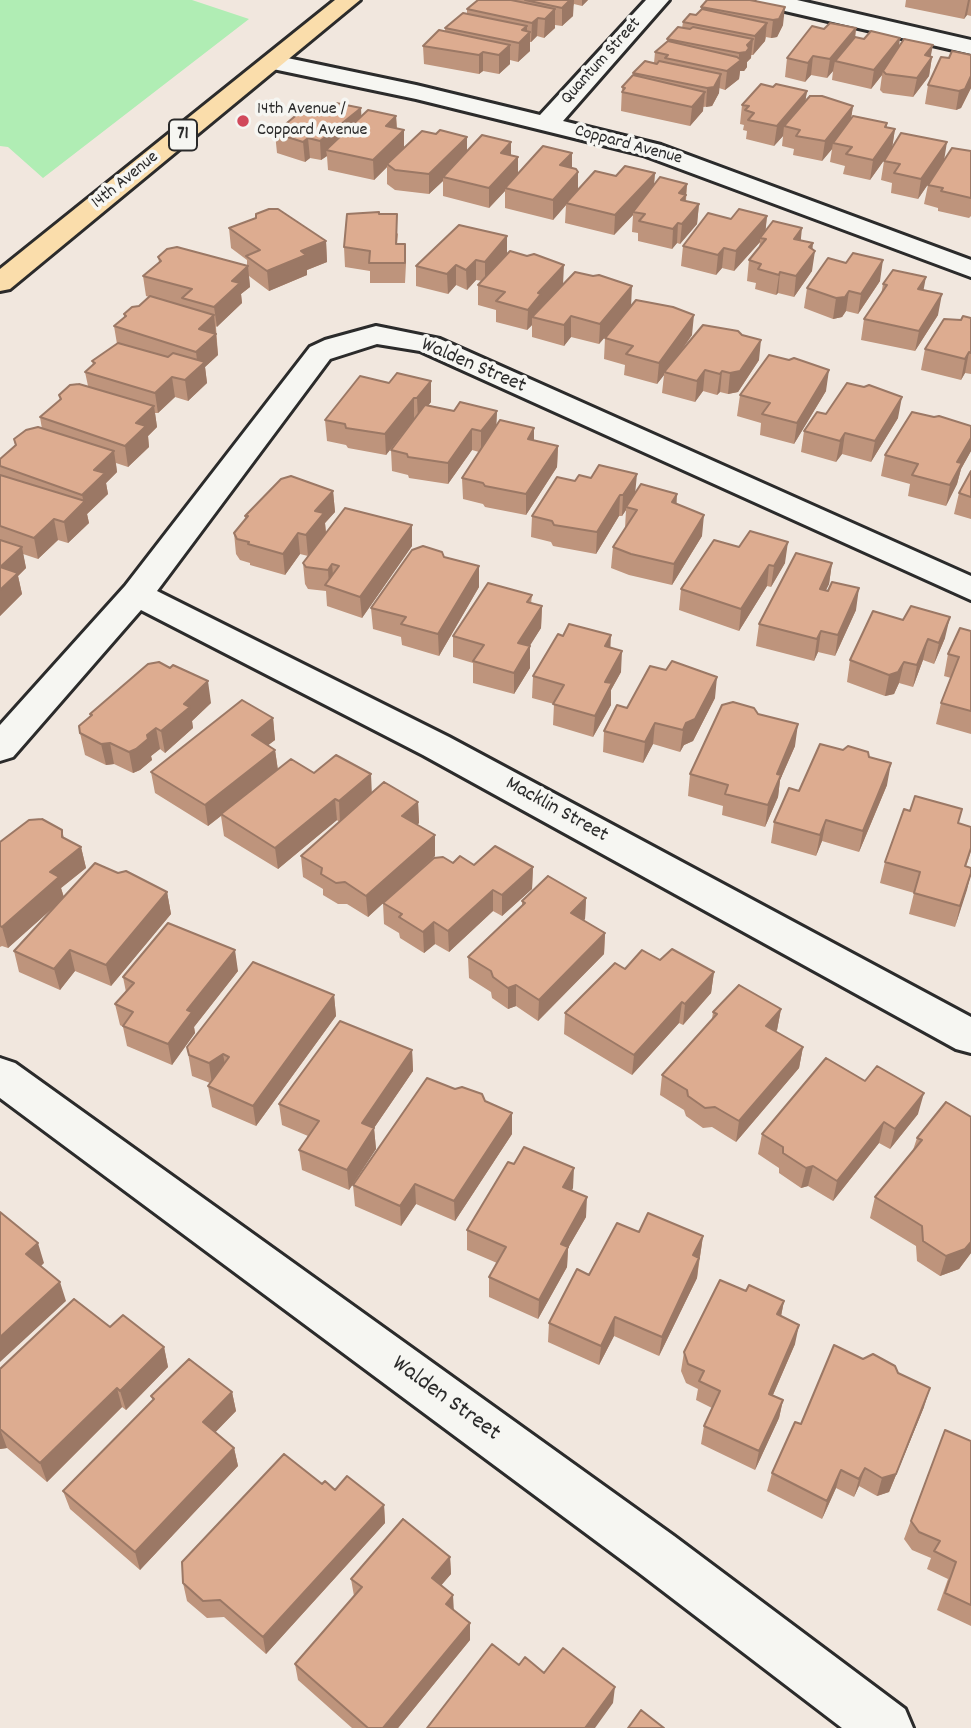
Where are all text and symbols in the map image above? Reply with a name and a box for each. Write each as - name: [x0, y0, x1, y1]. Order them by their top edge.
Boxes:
- street label: Quantum Street: [557, 14, 647, 110]
- place label: 14th Avenue / Coppard Avenue: [257, 100, 367, 142]
- marker: 14th Avenue / Coppard Avenue: [235, 113, 251, 129]
- road number: 71: [169, 119, 197, 150]
- street label: Coppard Avenue: [572, 121, 684, 171]
- street label: 14th Avenue: [88, 148, 164, 214]
- street label: Walden Street: [417, 334, 529, 400]
- street label: Macklin Street: [500, 772, 612, 850]
- street label: Walden Street: [385, 1351, 505, 1449]

